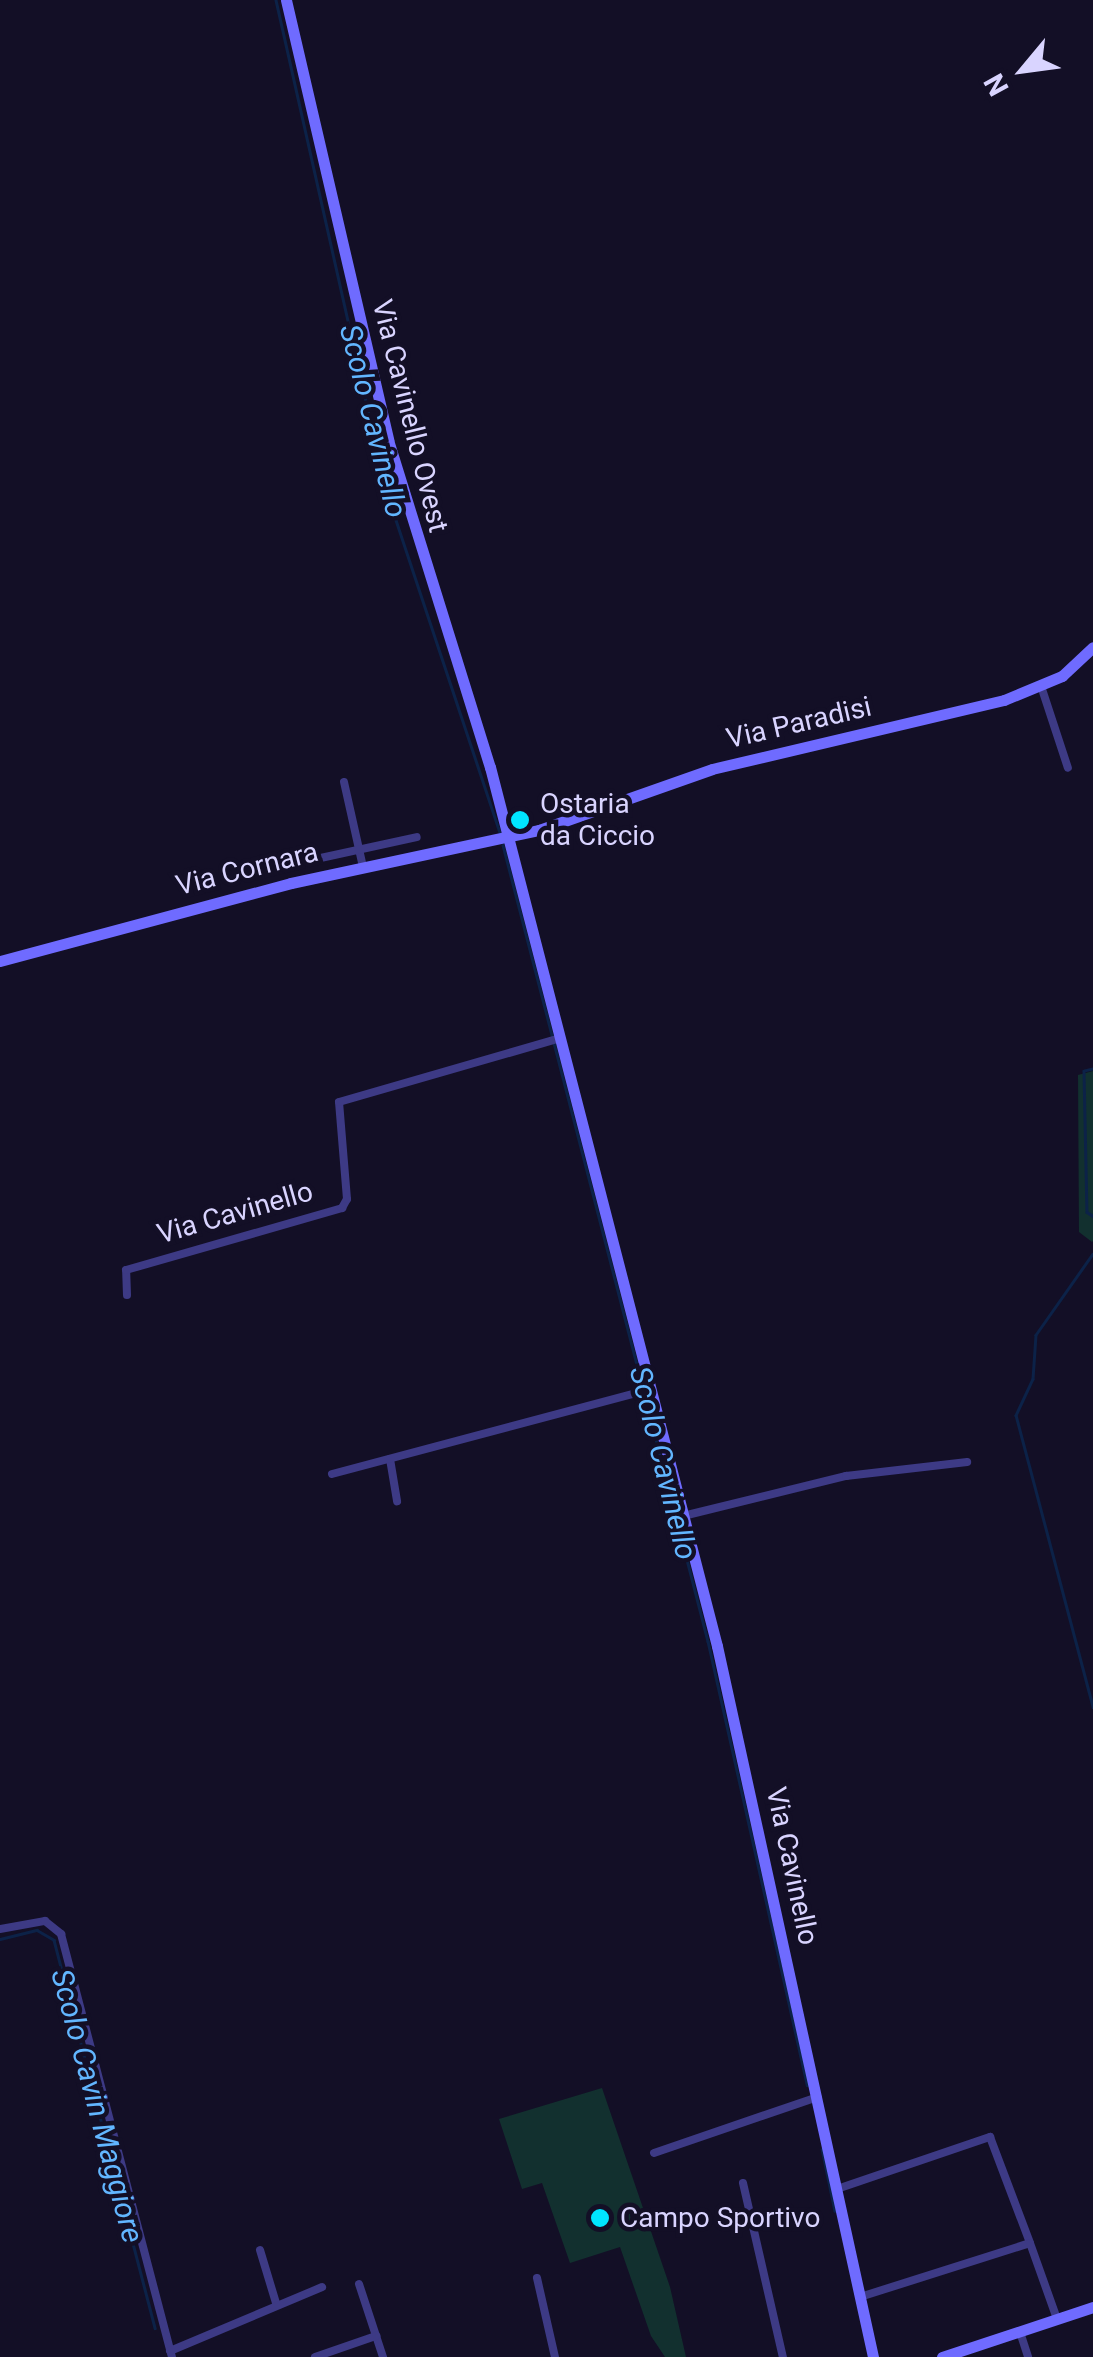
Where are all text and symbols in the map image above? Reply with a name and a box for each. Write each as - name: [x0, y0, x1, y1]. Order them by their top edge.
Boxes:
- north arrow: [973, 20, 1073, 120]
- text: N: [977, 68, 1016, 101]
- street label: Via Cavinello Ovest: [365, 296, 455, 536]
- water label: Scolo Cavinello: [332, 321, 414, 521]
- street label: Via Paradisi: [723, 690, 875, 756]
- place label: Ostaria da Ciccio: [540, 787, 655, 853]
- marker: Ostaria da Ciccio: [509, 809, 531, 831]
- street label: Via Cornara: [172, 835, 322, 903]
- street label: Via Cavinello: [153, 1175, 317, 1251]
- water label: Scolo Cavinello: [622, 1363, 704, 1563]
- street label: Via Cavinello: [759, 1784, 825, 1948]
- water label: Scolo Cavin Maggiore: [43, 1965, 151, 2247]
- place label: Campo Sportivo: [620, 2201, 820, 2235]
- marker: Campo Sportivo: [589, 2207, 611, 2229]

